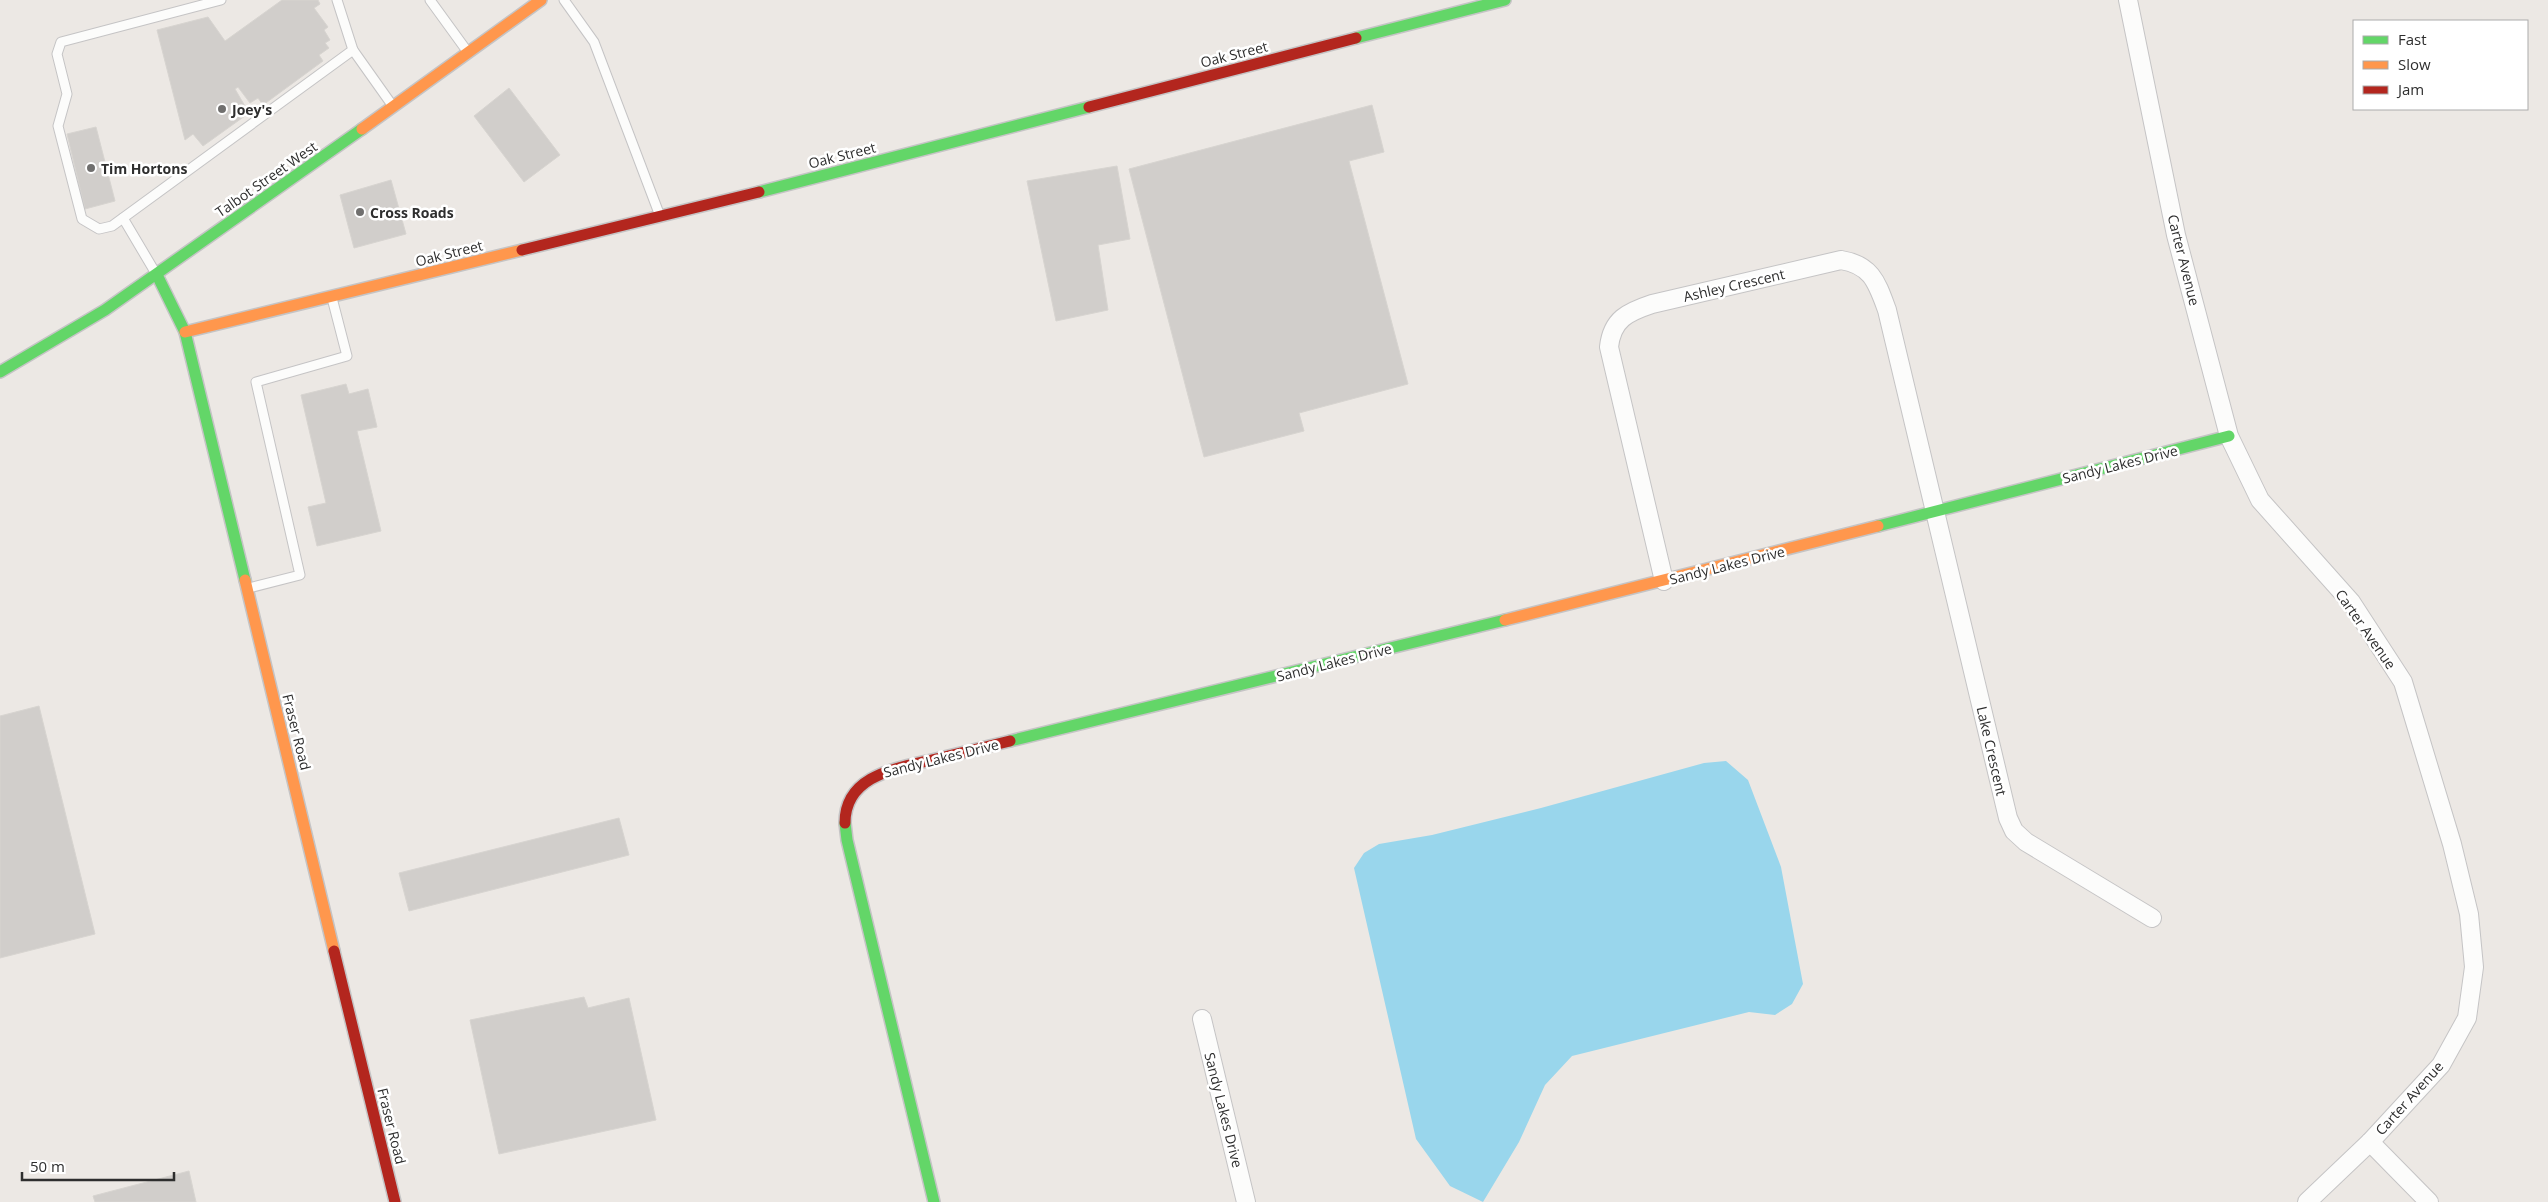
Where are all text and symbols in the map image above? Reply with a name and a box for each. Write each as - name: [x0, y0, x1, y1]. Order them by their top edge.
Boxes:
- legend: [2353, 20, 2528, 110]
- text: Fast: [2398, 29, 2427, 49]
- street label: Oak Street: [1198, 36, 1270, 72]
- text: Slow: [2398, 54, 2431, 74]
- text: Jam: [2396, 79, 2424, 99]
- place label: Joey's: [230, 100, 272, 119]
- marker: Joey's: [216, 103, 228, 115]
- street label: Talbot Street West: [211, 137, 321, 221]
- street label: Oak Street: [806, 137, 878, 173]
- place label: Tim Hortons: [101, 159, 187, 178]
- marker: Tim Hortons: [85, 162, 97, 174]
- place label: Cross Roads: [370, 203, 454, 222]
- marker: Cross Roads: [354, 206, 366, 218]
- street label: Carter Avenue: [2163, 212, 2205, 308]
- street label: Oak Street: [413, 235, 485, 271]
- street label: Ashley Crescent: [1682, 264, 1787, 306]
- street label: Sandy Lakes Drive: [2060, 440, 2180, 488]
- street label: Sandy Lakes Drive: [1667, 541, 1787, 589]
- street label: Carter Avenue: [2331, 585, 2401, 673]
- street label: Sandy Lakes Drive: [1274, 638, 1394, 686]
- street label: Fraser Road: [278, 692, 316, 772]
- street label: Lake Crescent: [1972, 704, 2012, 798]
- street label: Sandy Lakes Drive: [881, 734, 1001, 782]
- street label: Sandy Lakes Drive: [1200, 1050, 1248, 1170]
- street label: Carter Avenue: [2371, 1057, 2447, 1139]
- street label: Fraser Road: [373, 1086, 411, 1166]
- scale bar: [22, 1150, 175, 1182]
- text: 50 m: [30, 1156, 65, 1176]

